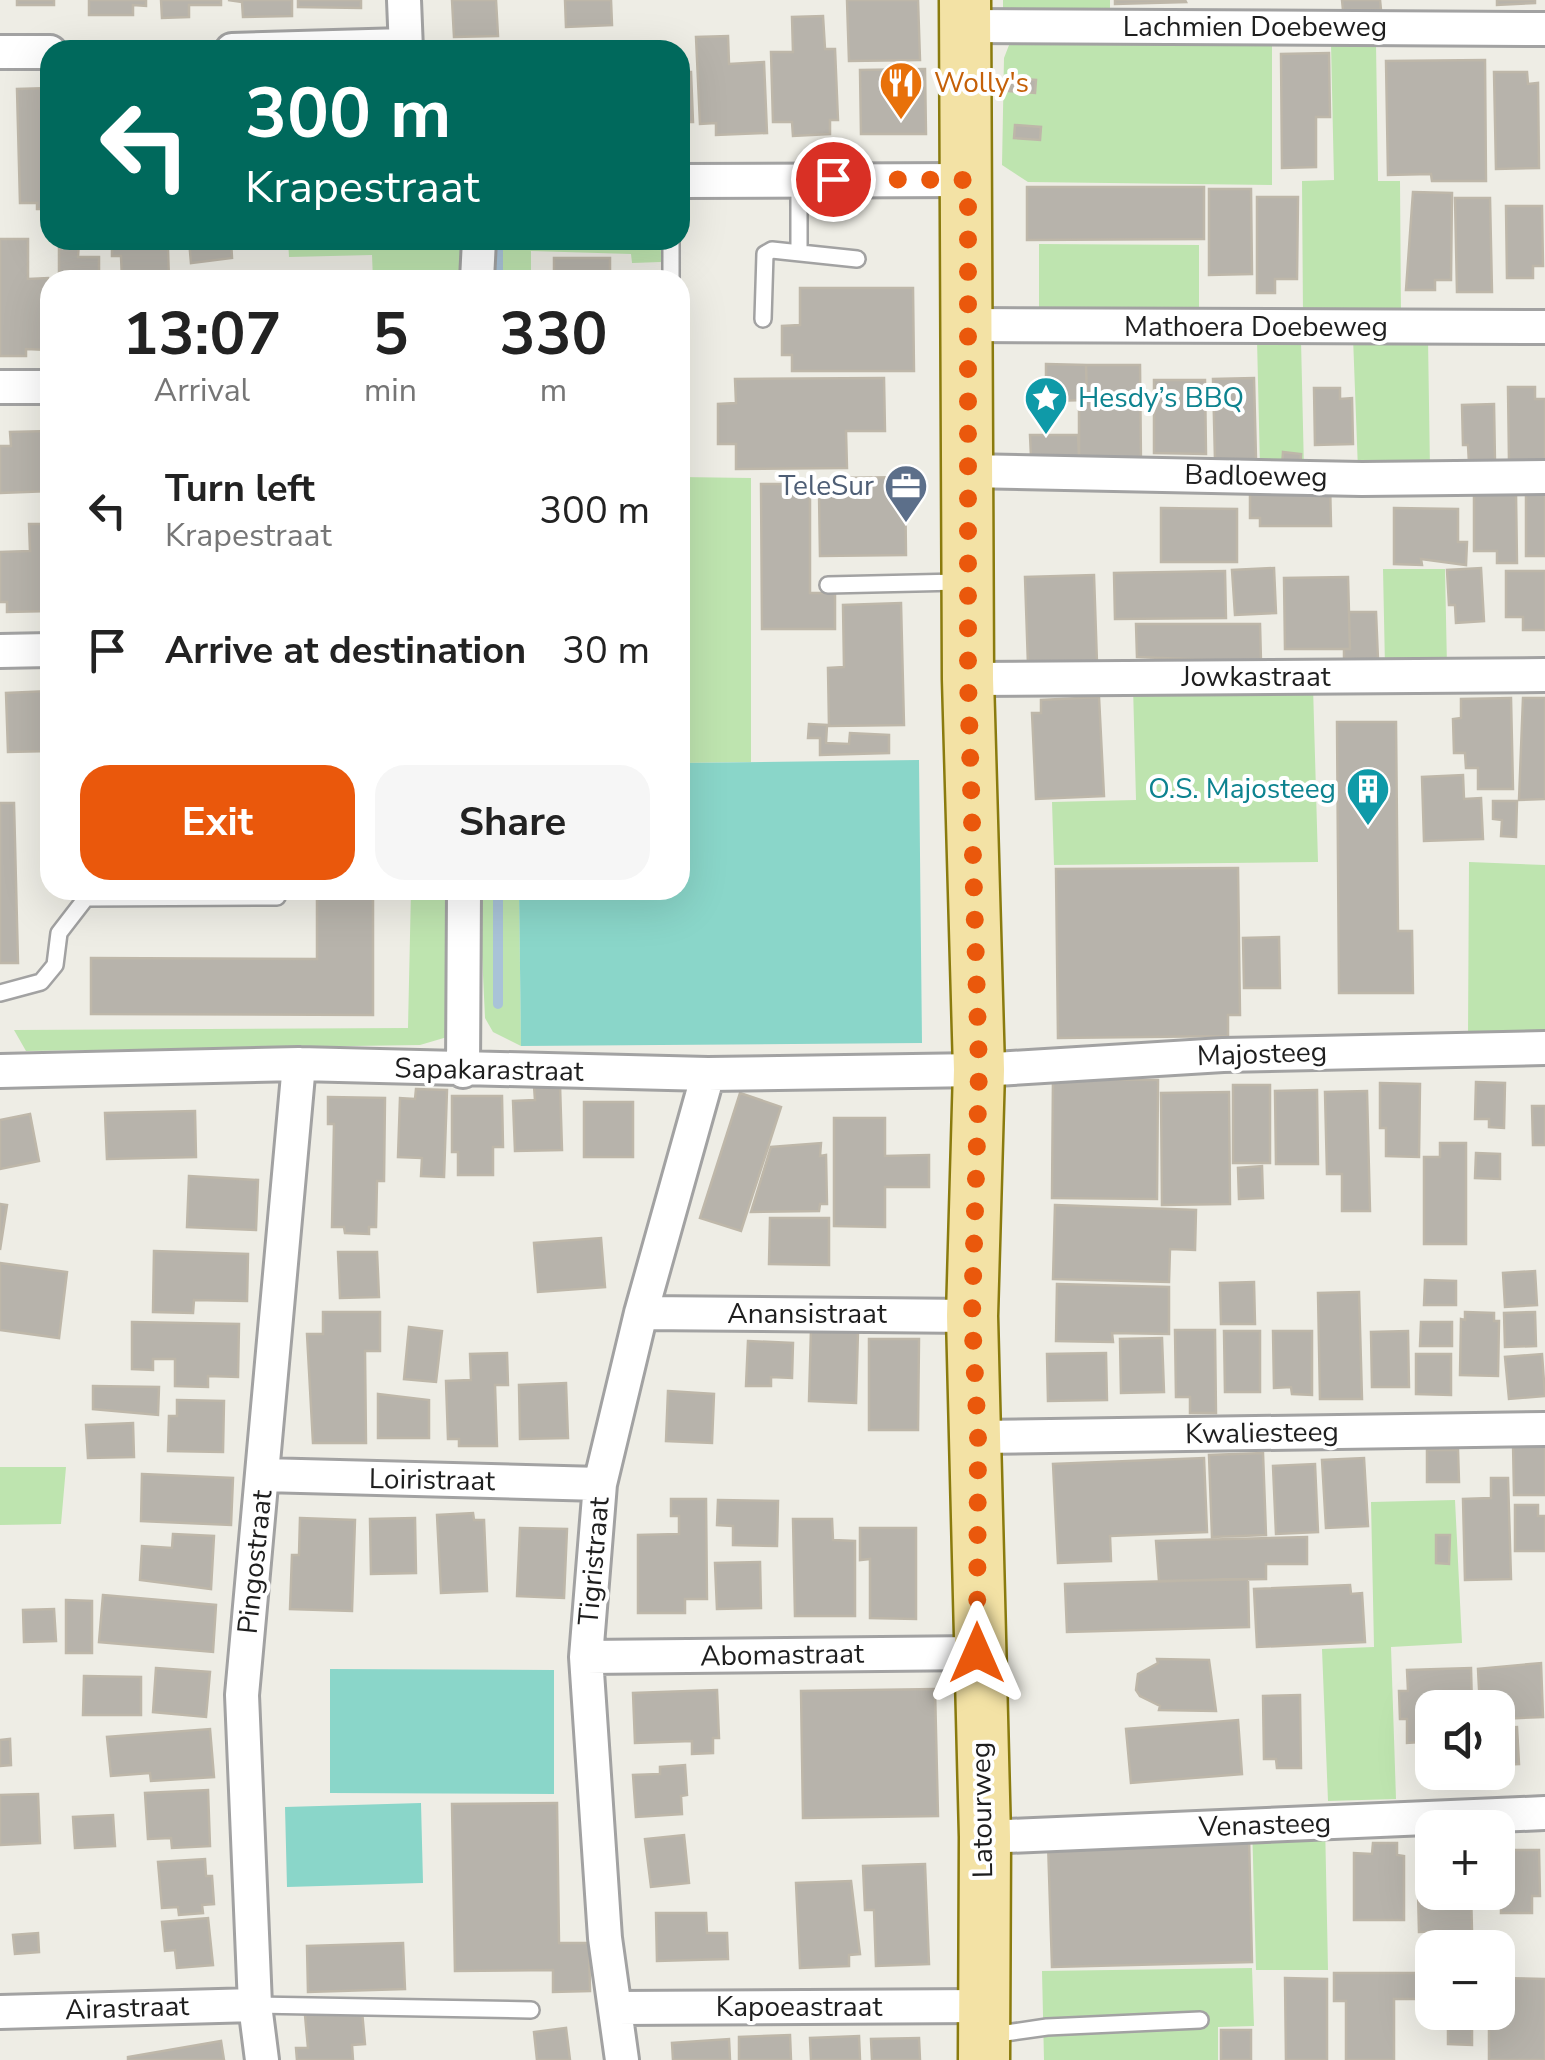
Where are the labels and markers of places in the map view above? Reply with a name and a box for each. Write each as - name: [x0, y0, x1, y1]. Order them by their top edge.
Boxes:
- restaurant icon: Wolly's: [878, 60, 924, 121]
- place label: Wolly's: [934, 64, 1029, 102]
- pin: [791, 137, 876, 222]
- place icon: Hesdy’s BBQ: [1023, 375, 1069, 436]
- place label: Hesdy’s BBQ: [1078, 379, 1244, 417]
- office icon: TeleSur: [883, 463, 929, 524]
- place label: TeleSur: [778, 467, 874, 505]
- building icon: O.S. Majosteeg: [1345, 766, 1391, 827]
- place label: O.S. Majosteeg: [1148, 770, 1336, 808]

